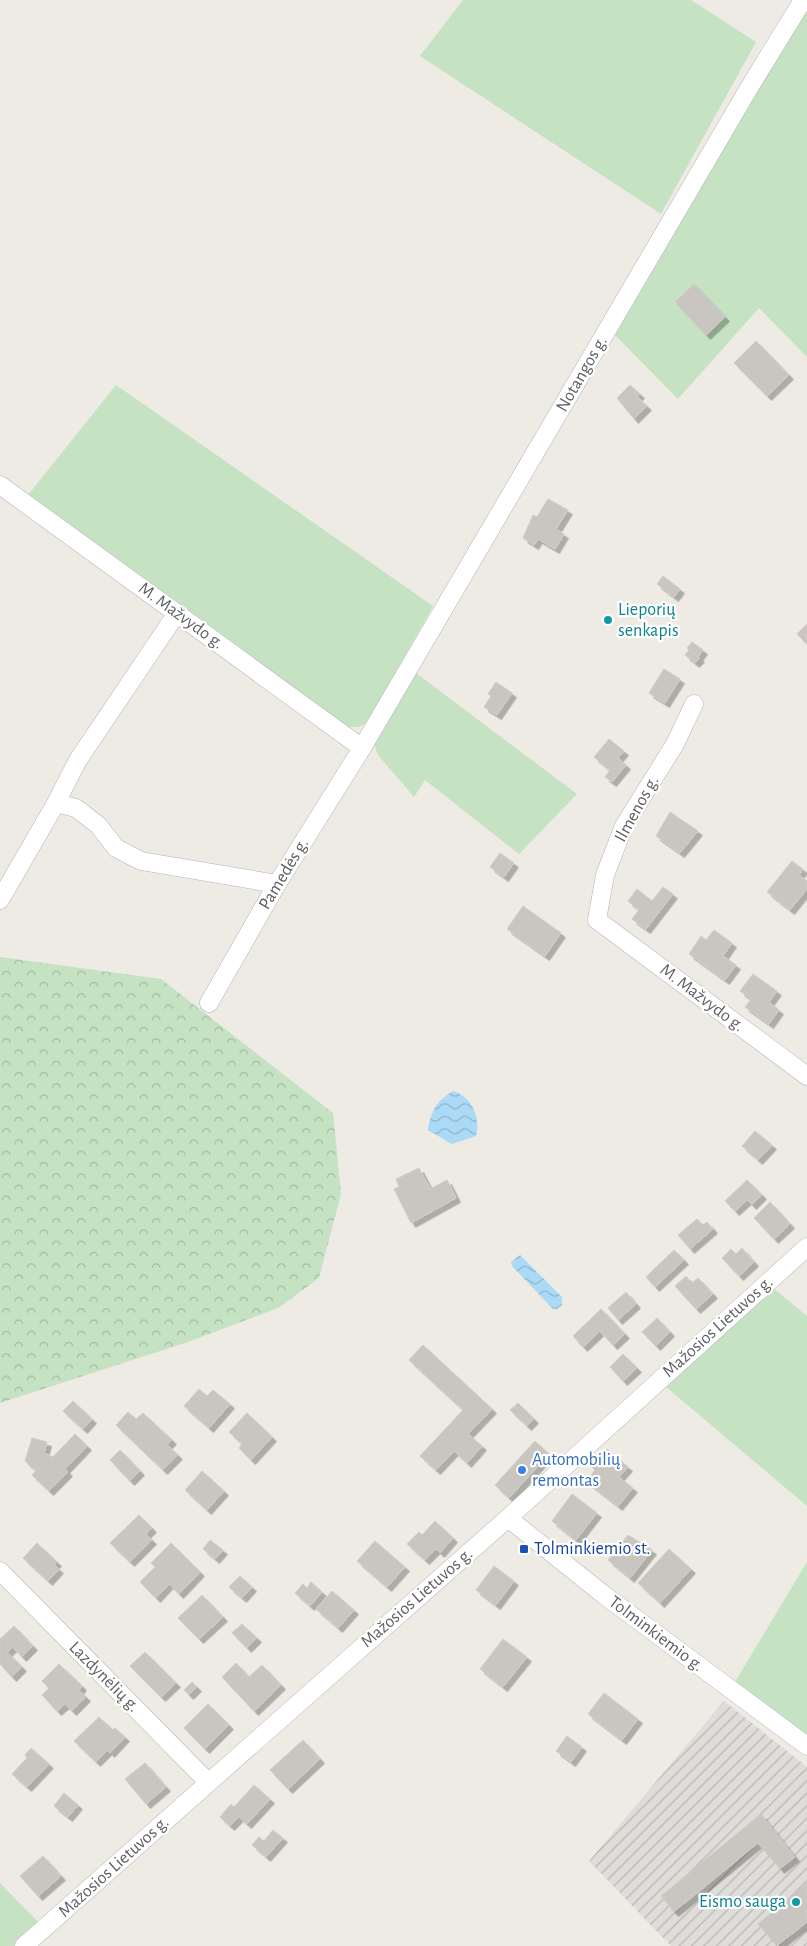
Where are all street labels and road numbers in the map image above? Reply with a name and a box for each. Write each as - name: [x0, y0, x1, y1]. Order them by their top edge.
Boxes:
- street label: Notangos g.: [553, 333, 611, 415]
- street label: M. Mažvydo g.: [135, 579, 227, 653]
- street label: Ilmenos g.: [612, 773, 662, 845]
- street label: Pamedės g.: [256, 835, 312, 913]
- street label: M. Mažvydo g.: [657, 961, 747, 1035]
- street label: Mažosios Lietuvos g.: [659, 1273, 777, 1381]
- street label: Mažosios Lietuvos g.: [358, 1545, 476, 1651]
- street label: Tolminkiemio g.: [605, 1593, 707, 1675]
- street label: Lazdynėlių g.: [65, 1638, 143, 1716]
- street label: Mažosios Lietuvos g.: [55, 1813, 173, 1921]

